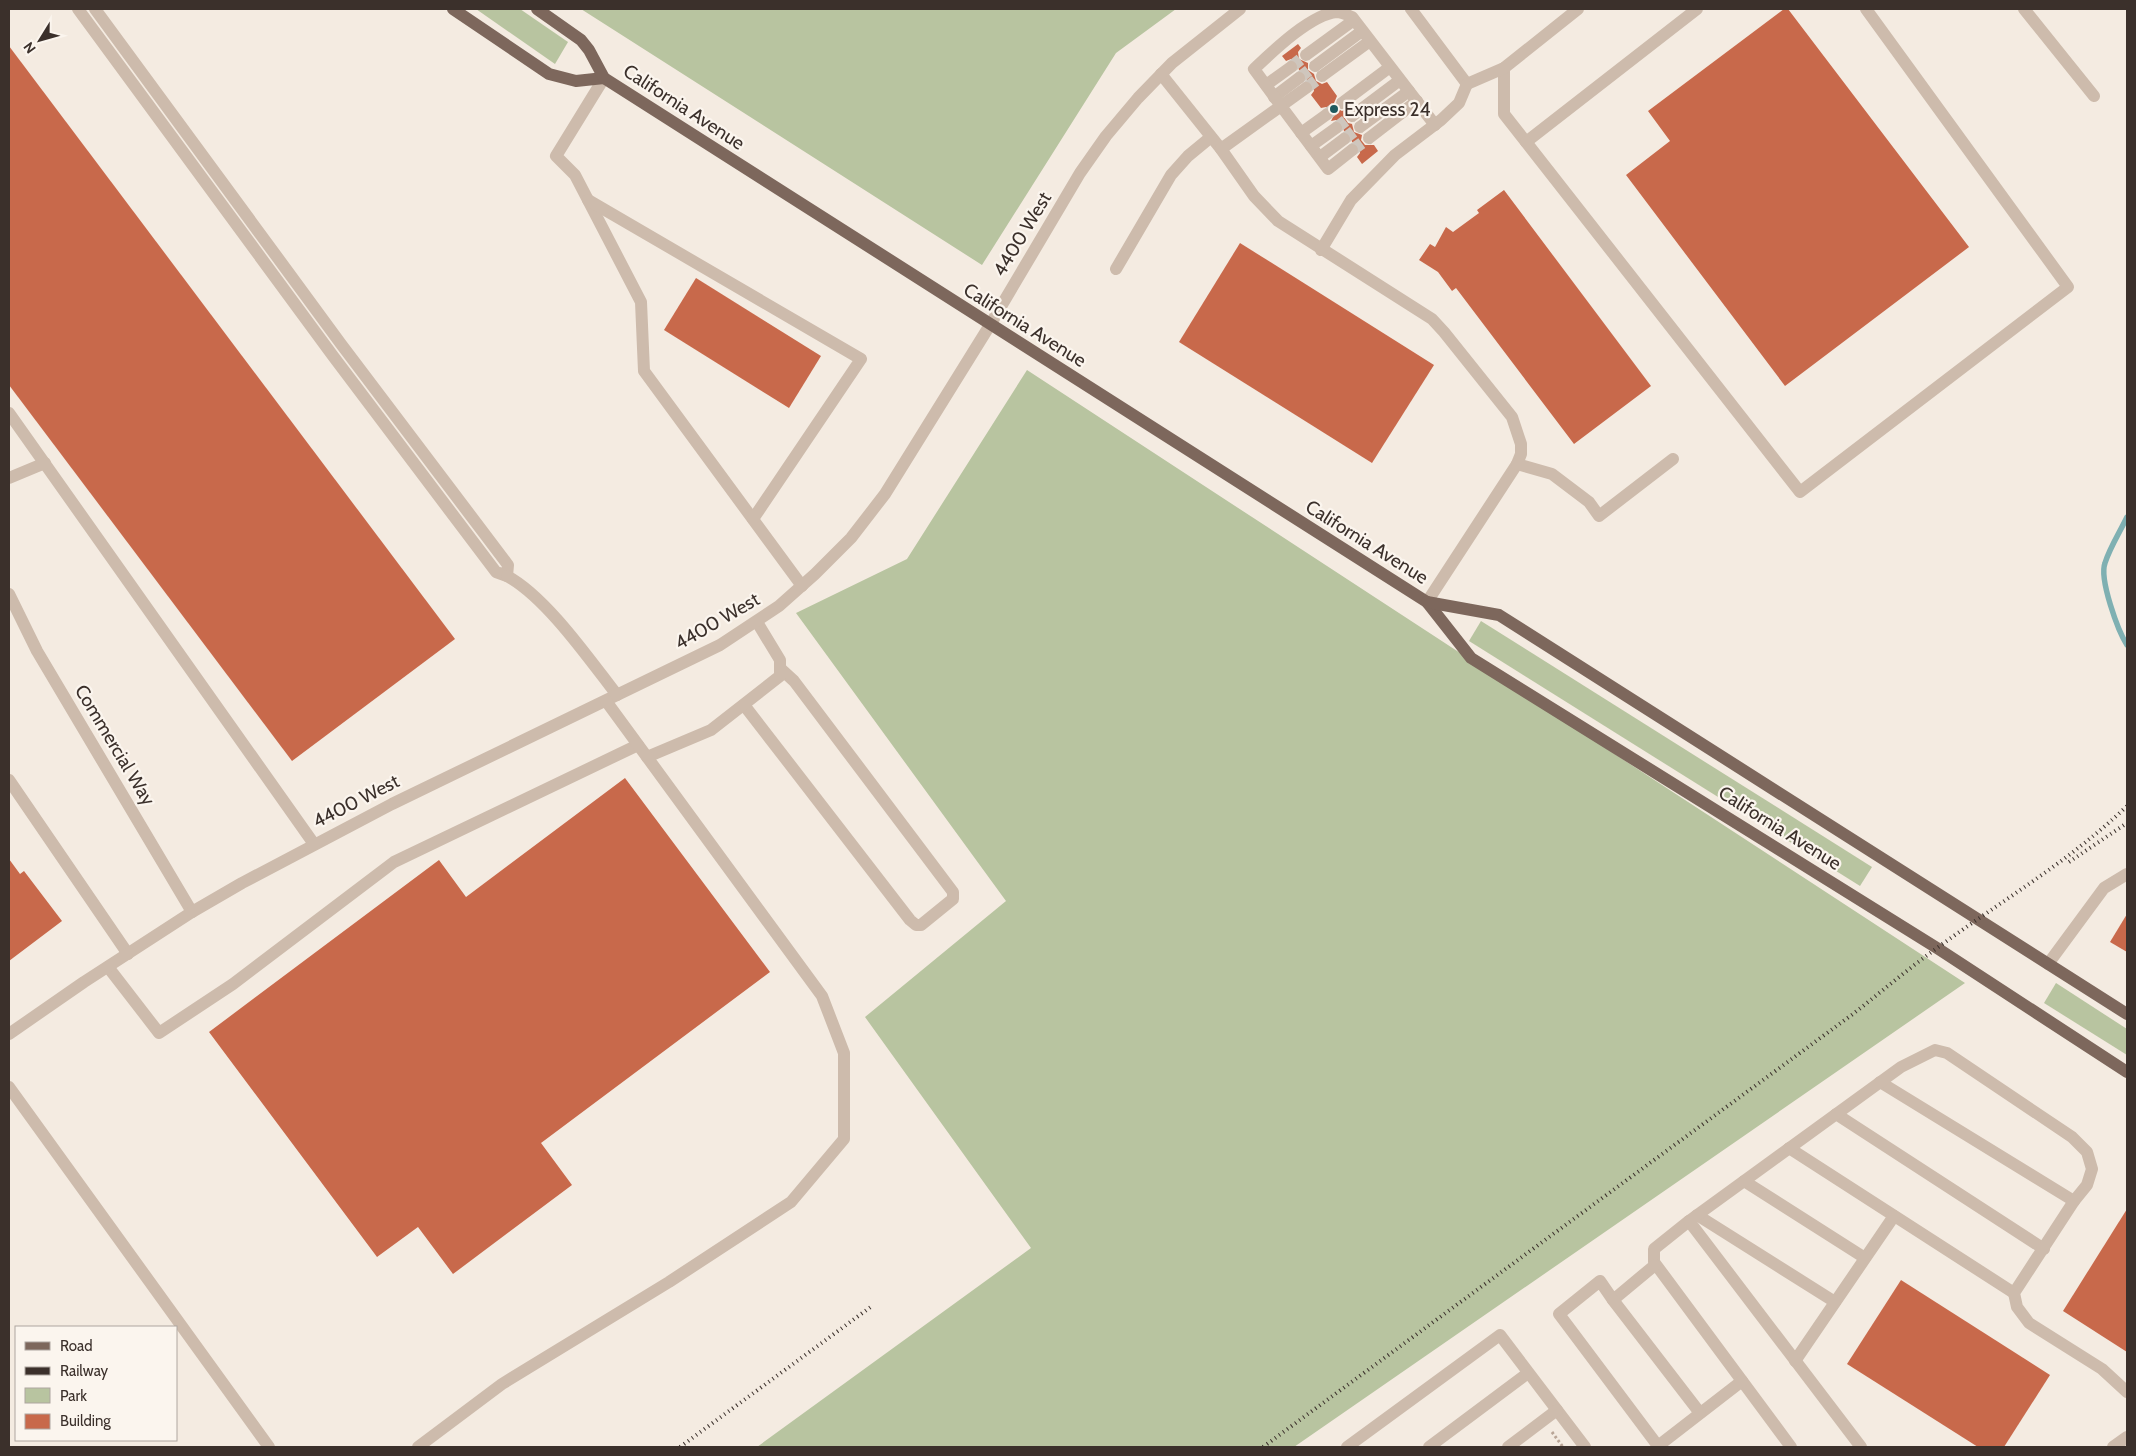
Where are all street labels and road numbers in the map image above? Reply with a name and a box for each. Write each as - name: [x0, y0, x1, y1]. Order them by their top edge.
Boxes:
- street label: California Avenue: [619, 59, 749, 155]
- street label: 4400 West: [988, 187, 1056, 280]
- street label: California Avenue: [959, 278, 1091, 372]
- street label: California Avenue: [1301, 495, 1433, 589]
- street label: 4400 West: [671, 587, 764, 654]
- street label: Commercial Way: [70, 680, 160, 810]
- street label: 4400 West: [309, 769, 404, 833]
- street label: California Avenue: [1714, 781, 1846, 875]

